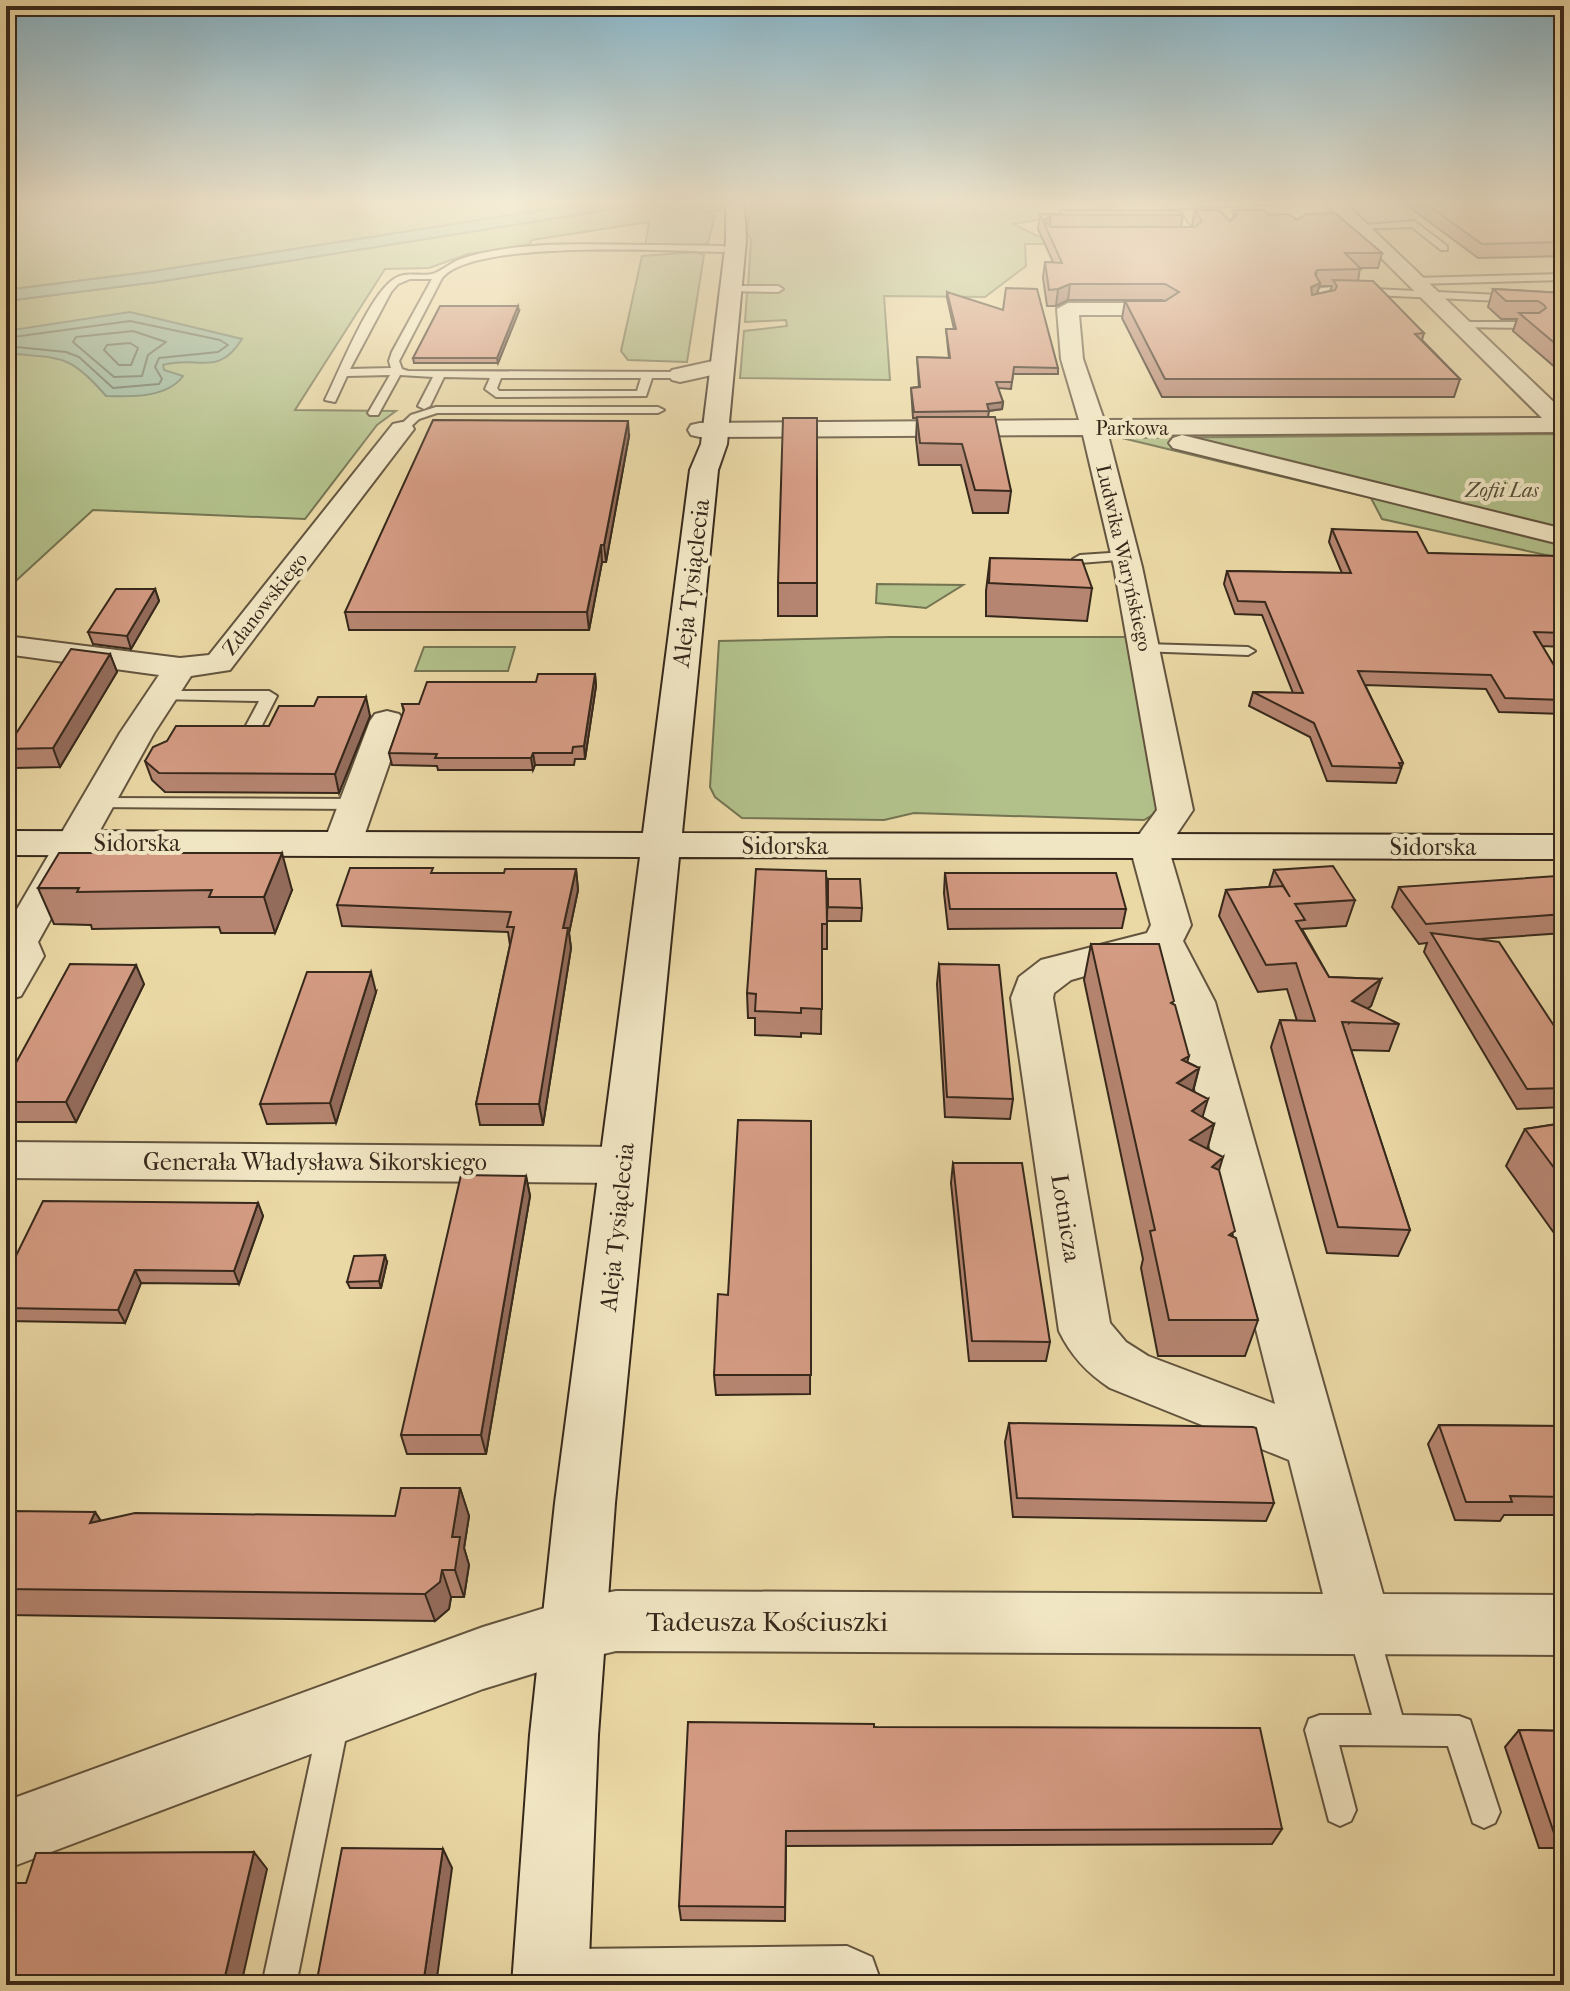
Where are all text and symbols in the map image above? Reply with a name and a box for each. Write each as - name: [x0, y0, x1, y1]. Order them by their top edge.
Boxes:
- street label: Parkowa: [1095, 417, 1169, 440]
- street label: Ludwika Waryńskiego: [1091, 462, 1157, 654]
- park label: Zofii Las: [1463, 479, 1539, 502]
- street label: Aleja Tysiąclecia: [667, 496, 716, 670]
- street label: Zdanowskiego: [218, 548, 312, 660]
- street label: Sidorska: [94, 829, 181, 857]
- street label: Sidorska: [742, 832, 829, 860]
- street label: Sidorska: [1390, 833, 1477, 861]
- street label: Aleja Tysiąclecia: [594, 1140, 641, 1314]
- street label: Generała Władysława Sikorskiego: [143, 1148, 487, 1176]
- street label: Lotnicza: [1045, 1172, 1087, 1265]
- street label: Tadeusza Kościuszki: [646, 1605, 888, 1638]

